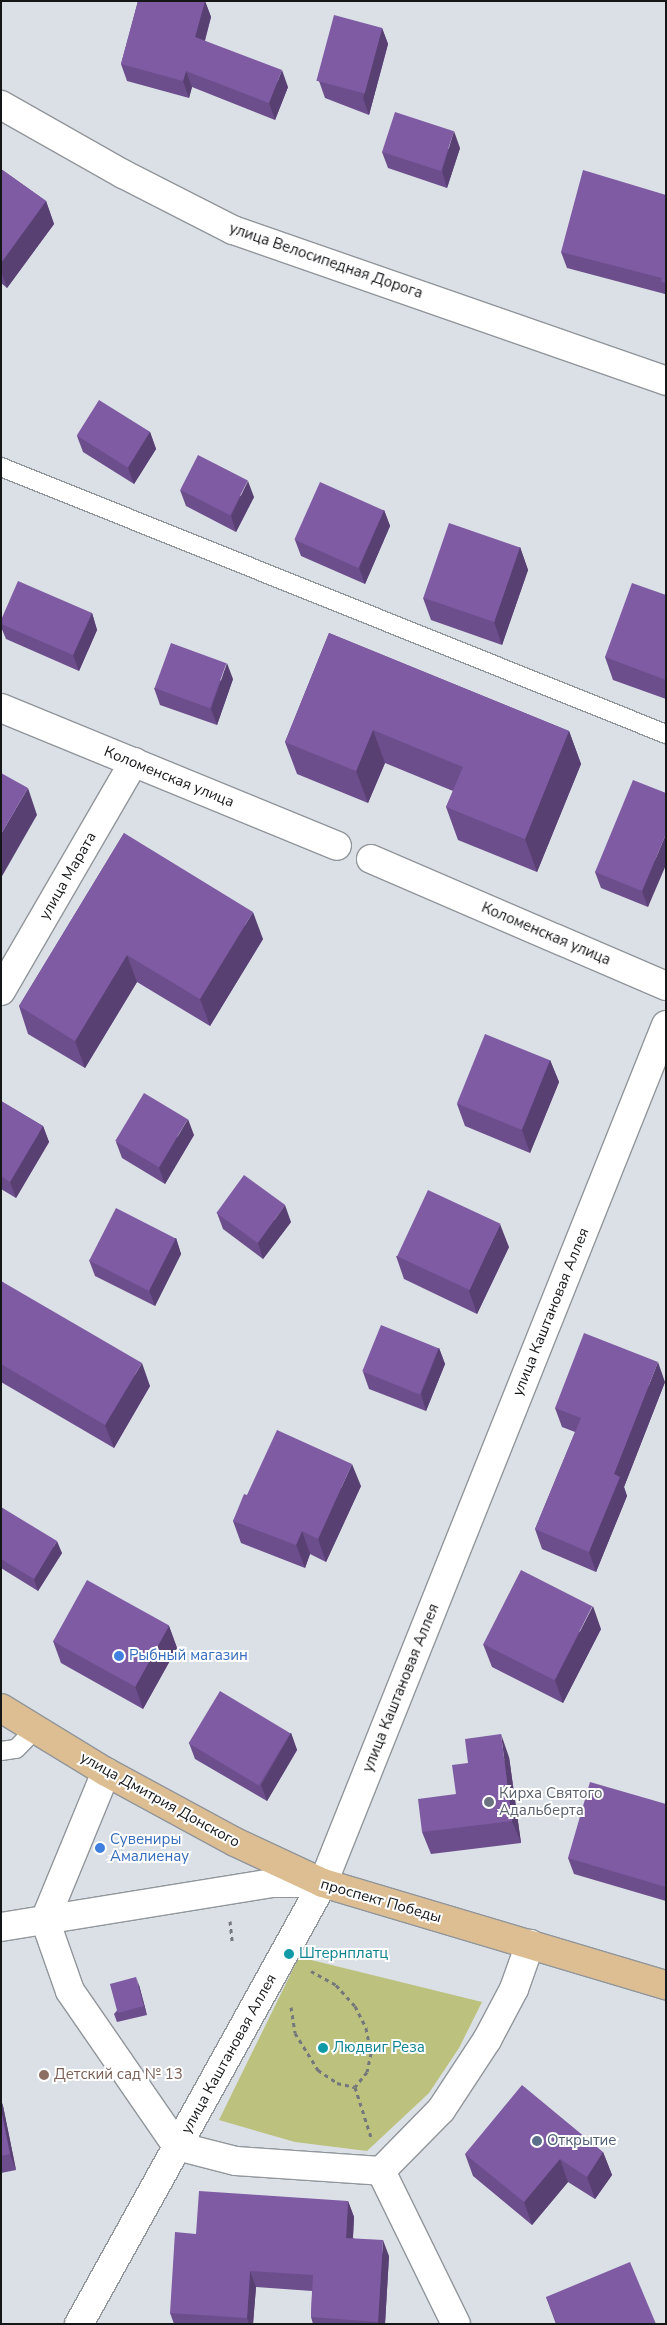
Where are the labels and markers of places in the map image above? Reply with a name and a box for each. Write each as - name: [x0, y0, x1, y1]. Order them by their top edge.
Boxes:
- place label: Рыбный магазин: [129, 1647, 248, 1665]
- marker: Рыбный магазин: [113, 1650, 125, 1662]
- place label: Кирха Святого Адальберта: [499, 1784, 603, 1819]
- marker: Кирха Святого Адальберта: [483, 1796, 495, 1808]
- place label: Сувениры Амалиенау: [110, 1830, 189, 1865]
- marker: Сувениры Амалиенау: [94, 1842, 106, 1854]
- place label: Штернплатц: [299, 1945, 388, 1963]
- marker: Штернплатц: [283, 1948, 295, 1960]
- place label: Людвиг Реза: [333, 2039, 425, 2057]
- marker: Людвиг Реза: [317, 2042, 329, 2054]
- place label: Детский сад № 13: [54, 2066, 183, 2084]
- marker: Детский сад № 13: [38, 2069, 50, 2081]
- place label: Открытие: [547, 2132, 616, 2150]
- marker: Открытие: [531, 2135, 543, 2147]

